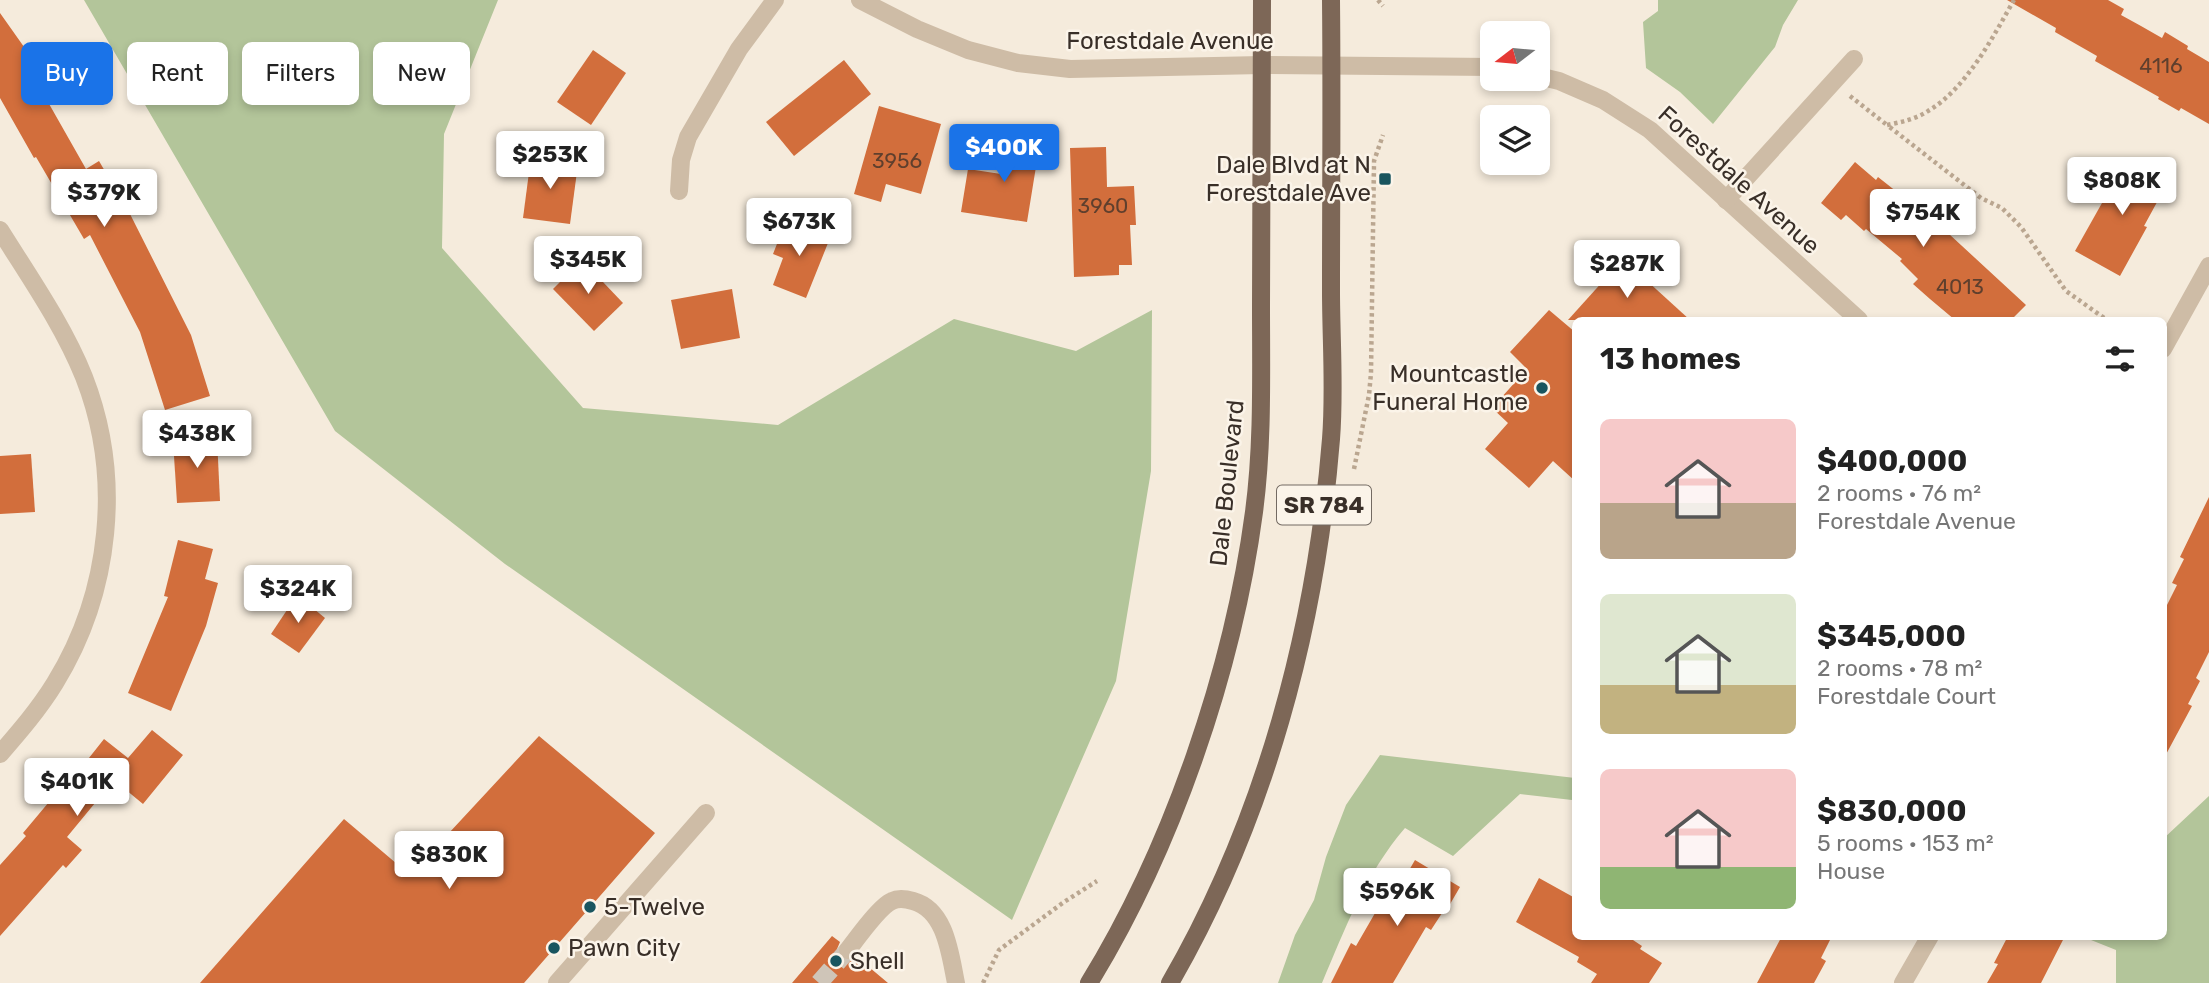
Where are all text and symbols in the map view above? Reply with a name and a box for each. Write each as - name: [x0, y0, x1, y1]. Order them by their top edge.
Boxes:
- north arrow: [1480, 21, 1550, 91]
- map controls: [1480, 21, 1550, 175]
- street label: Forestdale Avenue: [1066, 27, 1274, 55]
- chip: Buy: [21, 42, 113, 105]
- chip: Rent: [127, 42, 228, 105]
- chip: Filters: [242, 42, 359, 105]
- chip: New: [373, 42, 470, 105]
- house number: 4116: [2139, 53, 2183, 78]
- street label: Forestdale Avenue: [1653, 100, 1825, 260]
- button: layers: [1480, 105, 1550, 175]
- pin: $400K: [955, 124, 1053, 184]
- pin: $253K: [501, 132, 599, 191]
- text: $400K: [965, 133, 1043, 161]
- text: $253K: [512, 140, 588, 168]
- house number: 3956: [872, 148, 922, 173]
- place label: Dale Blvd at N Forestdale Ave: [1206, 151, 1371, 207]
- pin: $808K: [2073, 158, 2171, 217]
- text: $808K: [2083, 166, 2161, 194]
- pin: $379K: [55, 170, 153, 229]
- marker: Dale Blvd at N Forestdale Ave: [1377, 171, 1393, 187]
- text: $379K: [67, 178, 141, 206]
- pin: $754K: [1874, 190, 1972, 249]
- house number: 3960: [1078, 193, 1128, 218]
- pin: $673K: [750, 198, 848, 258]
- text: $754K: [1886, 198, 1960, 226]
- text: $673K: [762, 207, 836, 235]
- pin: $345K: [539, 236, 637, 296]
- pin: $287K: [1578, 240, 1676, 300]
- text: $345K: [550, 245, 626, 273]
- text: $287K: [1590, 249, 1664, 277]
- house number: 4013: [1936, 274, 1984, 299]
- icon: filters: [2101, 340, 2139, 378]
- text: 13 homes: [1600, 341, 1741, 377]
- place label: Mountcastle Funeral Home: [1372, 360, 1528, 416]
- marker: Mountcastle Funeral Home: [1534, 380, 1550, 396]
- street label: Dale Boulevard: [1204, 398, 1250, 568]
- pin: $438K: [148, 410, 246, 470]
- text: $438K: [158, 419, 236, 447]
- text: $400,000: [1817, 443, 1967, 479]
- icon: home: [1656, 447, 1740, 531]
- text: 2 rooms · 76 m²: [1817, 479, 1981, 507]
- road number: SR 784: [1277, 485, 1371, 524]
- text: Forestdale Avenue: [1817, 507, 2016, 535]
- pin: $324K: [249, 566, 347, 625]
- text: $324K: [260, 574, 336, 602]
- text: $345,000: [1817, 618, 1966, 654]
- icon: home: [1656, 622, 1740, 706]
- text: 2 rooms · 78 m²: [1817, 654, 1982, 682]
- text: Forestdale Court: [1817, 682, 1996, 710]
- pin: $401K: [28, 758, 126, 818]
- text: $401K: [40, 767, 114, 795]
- text: $830,000: [1817, 793, 1967, 829]
- icon: home: [1656, 797, 1740, 881]
- text: 5 rooms · 153 m²: [1817, 829, 1994, 857]
- pin: $830K: [400, 832, 498, 891]
- text: $830K: [411, 840, 487, 868]
- text: House: [1817, 857, 1885, 885]
- pin: $596K: [1348, 869, 1446, 928]
- text: $596K: [1359, 877, 1435, 905]
- place label: 5-Twelve: [604, 893, 705, 921]
- marker: 5-Twelve: [582, 899, 598, 915]
- place label: Pawn City: [568, 934, 680, 962]
- marker: Pawn City: [546, 940, 562, 956]
- place label: Shell: [850, 947, 905, 975]
- marker: Shell: [828, 953, 844, 969]

